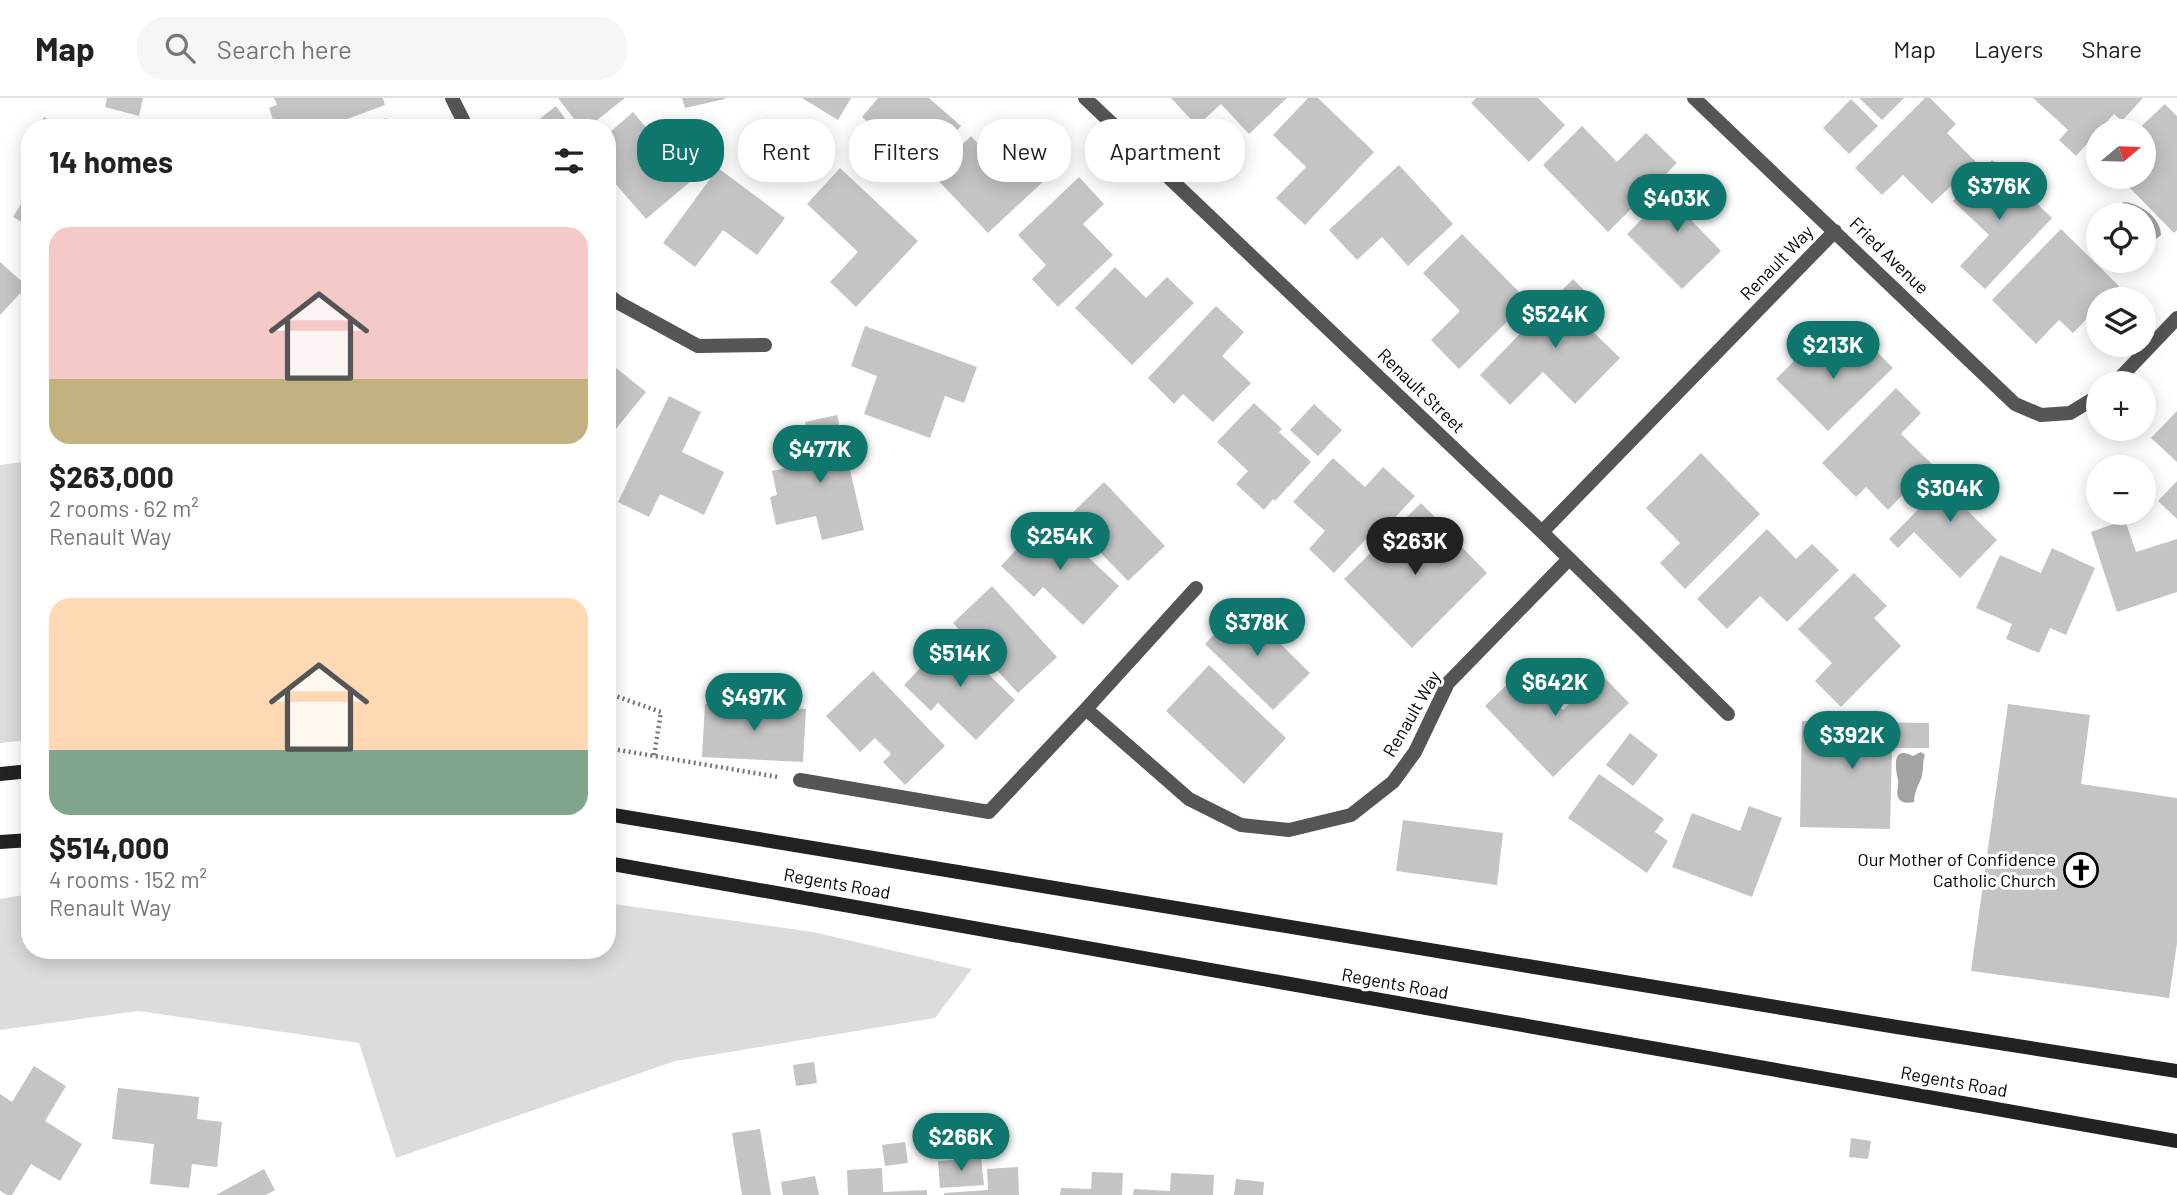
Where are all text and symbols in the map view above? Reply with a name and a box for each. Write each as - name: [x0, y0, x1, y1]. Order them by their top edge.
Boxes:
- search box: [137, 17, 627, 80]
- text: Map: [35, 28, 95, 68]
- icon: search: [161, 29, 199, 67]
- text: Search here: [217, 33, 352, 64]
- text: Map: [1893, 34, 1936, 63]
- text: Layers: [1974, 34, 2043, 63]
- text: Share: [2081, 34, 2142, 63]
- chip: Buy: [637, 119, 724, 182]
- chip: Rent: [738, 119, 835, 182]
- chip: Filters: [849, 119, 963, 182]
- chip: New: [977, 119, 1071, 182]
- chip: Apartment: [1085, 119, 1245, 182]
- north arrow: [2086, 119, 2156, 189]
- map controls: [2086, 119, 2156, 525]
- icon: filters: [550, 142, 588, 180]
- text: 14 homes: [49, 143, 173, 179]
- pin: $376K: [1950, 162, 2048, 222]
- text: $376K: [1967, 171, 2031, 199]
- pin: $403K: [1628, 174, 1726, 234]
- text: $403K: [1644, 183, 1711, 211]
- button: locate: [2086, 203, 2156, 273]
- street label: Fried Avenue: [1846, 212, 1934, 298]
- street label: Renault Way: [1735, 220, 1817, 304]
- icon: home: [256, 273, 382, 399]
- button: layers: [2086, 287, 2156, 357]
- pin: $524K: [1506, 290, 1604, 350]
- text: $524K: [1522, 299, 1588, 327]
- pin: $213K: [1784, 322, 1882, 381]
- text: $213K: [1803, 330, 1863, 358]
- street label: Renault Street: [1374, 343, 1470, 437]
- button: +: [2086, 371, 2156, 441]
- pin: $477K: [771, 426, 869, 485]
- text: $477K: [789, 434, 851, 462]
- button: −: [2086, 455, 2156, 525]
- text: $263,000: [49, 458, 174, 494]
- pin: $304K: [1901, 464, 1999, 524]
- text: $304K: [1917, 473, 1984, 501]
- text: 2 rooms · 62 m²: [49, 494, 199, 522]
- pin: $254K: [1011, 512, 1109, 572]
- pin: $263K: [1366, 518, 1464, 577]
- text: $254K: [1027, 521, 1093, 549]
- text: Renault Way: [49, 522, 171, 550]
- text: $263K: [1382, 526, 1448, 554]
- pin: $378K: [1208, 598, 1306, 658]
- text: $378K: [1225, 607, 1289, 635]
- pin: $514K: [911, 630, 1009, 689]
- text: $514K: [929, 638, 991, 666]
- icon: home: [256, 644, 382, 770]
- pin: $642K: [1506, 658, 1604, 718]
- street label: Renault Way: [1378, 667, 1445, 760]
- text: $642K: [1522, 667, 1588, 695]
- pin: $497K: [705, 674, 803, 733]
- text: $497K: [721, 682, 787, 710]
- pin: $392K: [1803, 712, 1901, 771]
- text: $392K: [1819, 720, 1885, 748]
- text: $514,000: [49, 829, 169, 865]
- place label: Our Mother of Confidence Catholic Church: [1858, 848, 2056, 891]
- church icon: Our Mother of Confidence Catholic Church: [2062, 851, 2100, 889]
- street label: Regents Road: [782, 863, 892, 903]
- text: 4 rooms · 152 m²: [49, 865, 207, 893]
- text: Renault Way: [49, 893, 171, 921]
- street label: Regents Road: [1340, 963, 1450, 1003]
- street label: Regents Road: [1899, 1061, 2009, 1101]
- pin: $266K: [912, 1114, 1010, 1173]
- text: $266K: [928, 1122, 994, 1150]

